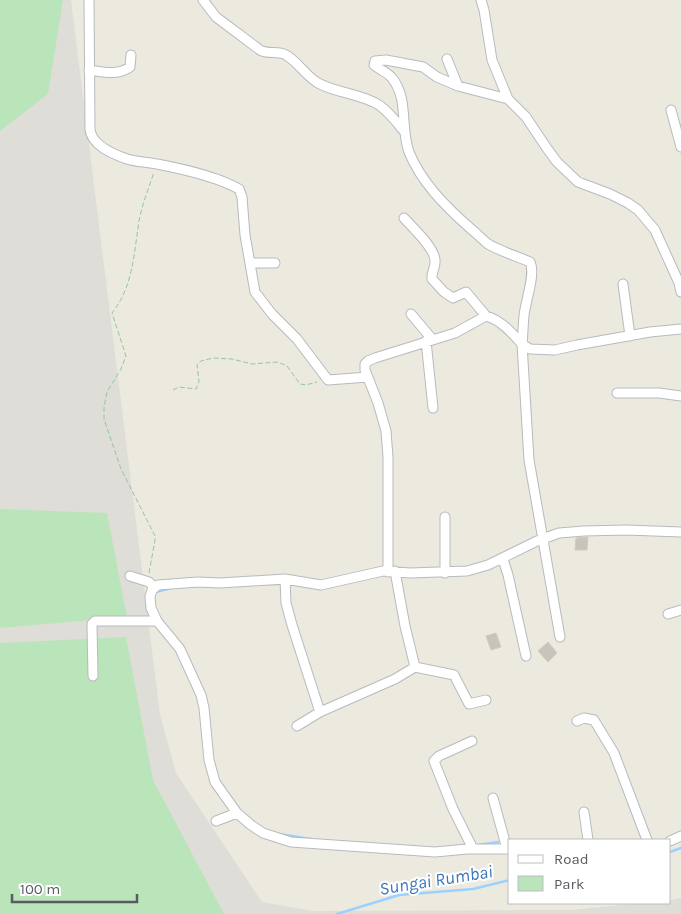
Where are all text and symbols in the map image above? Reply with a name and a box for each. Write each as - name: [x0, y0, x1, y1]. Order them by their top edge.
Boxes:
- legend: [508, 839, 671, 904]
- text: Road: [554, 850, 589, 868]
- water label: Sungai Rumbai: [378, 860, 494, 900]
- scale bar: [12, 872, 138, 904]
- text: Park: [554, 875, 584, 893]
- text: 100 m: [20, 880, 60, 898]

